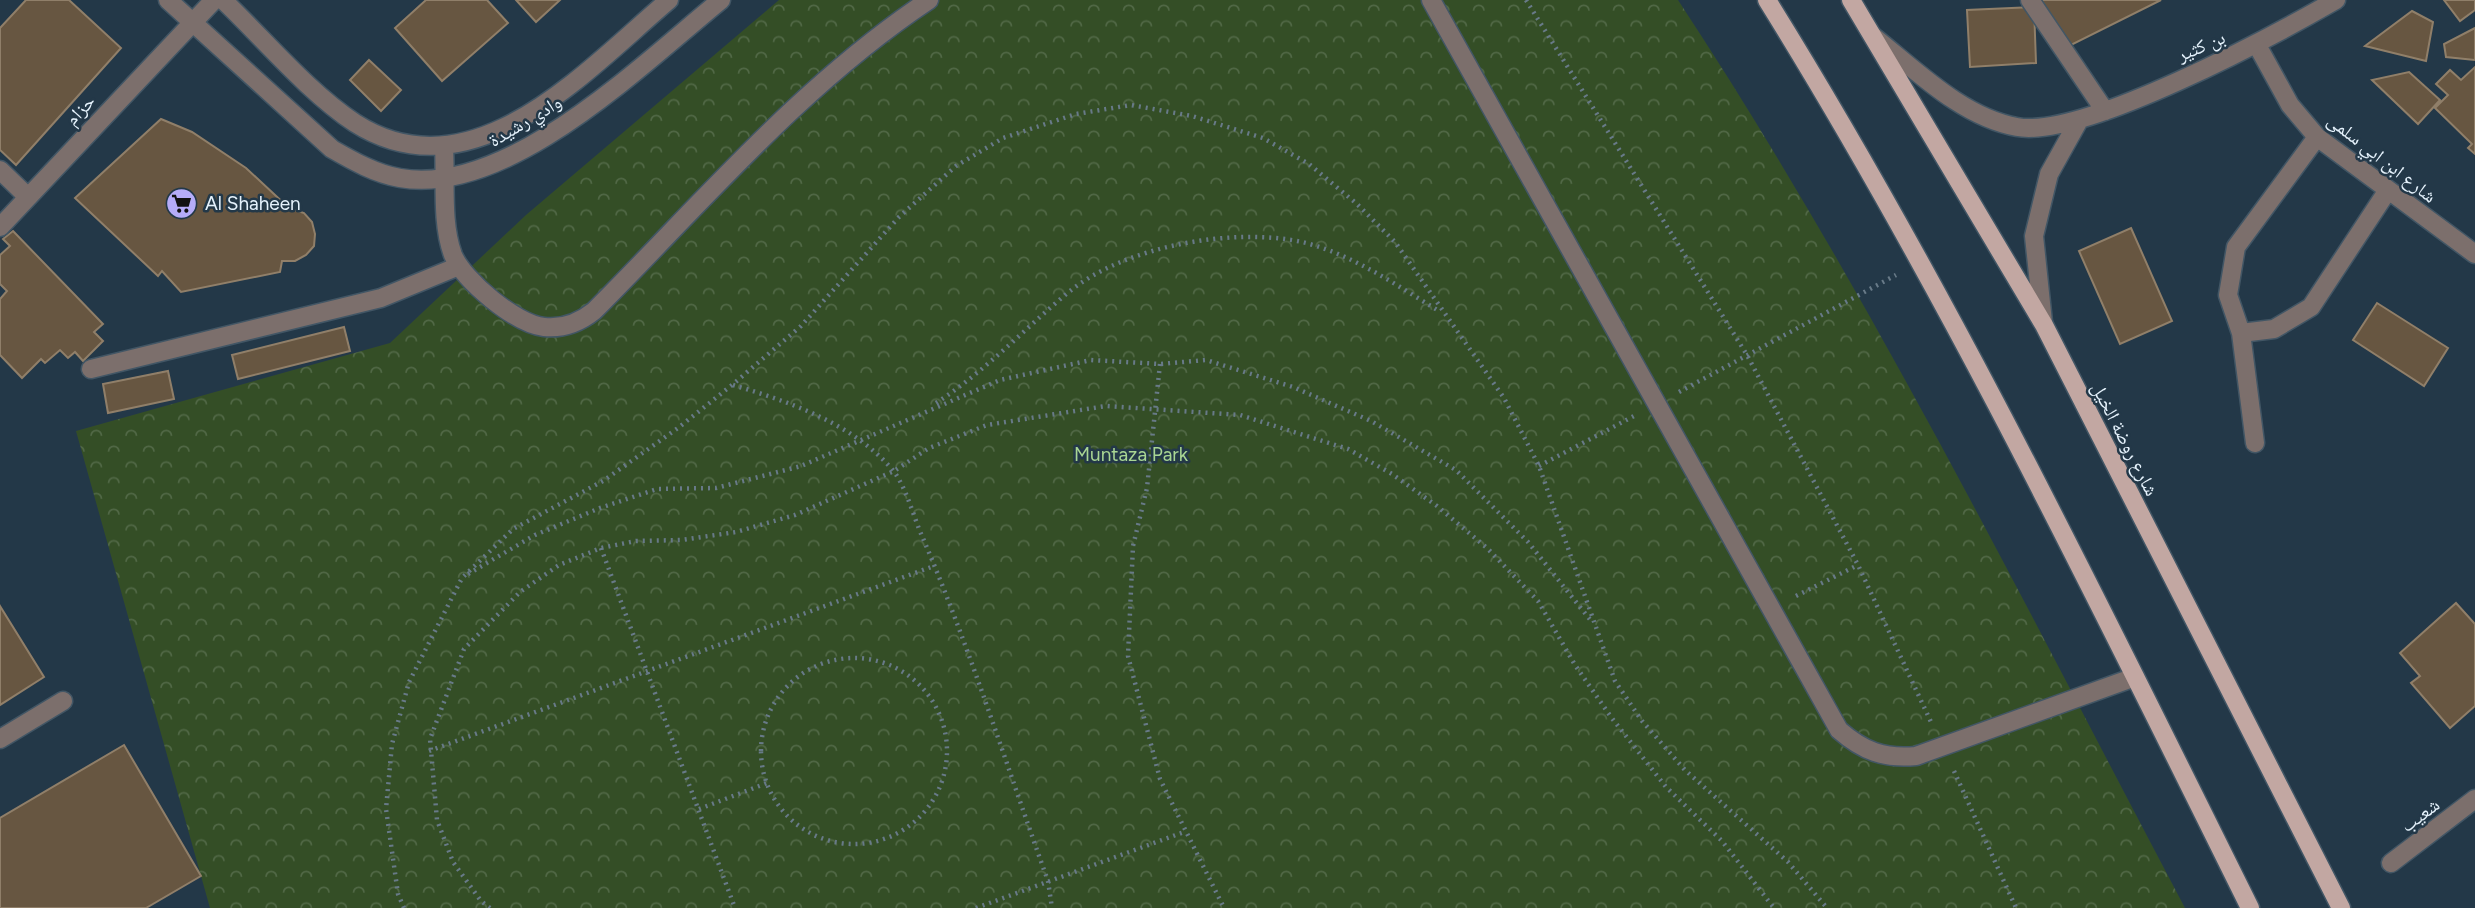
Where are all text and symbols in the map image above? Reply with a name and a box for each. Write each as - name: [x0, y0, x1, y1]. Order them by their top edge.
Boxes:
- street label: بن كثير: [2172, 26, 2229, 67]
- street label: حزام: [60, 90, 101, 131]
- street label: وادي رشيدة: [484, 90, 568, 155]
- street label: شارع ابن ابي سلمى: [2321, 108, 2441, 211]
- supermarket icon: Al Shaheen: [165, 186, 199, 220]
- place label: Al Shaheen: [205, 192, 301, 215]
- street label: شارع روضة الخيل: [2086, 378, 2164, 500]
- park label: Muntaza Park: [1074, 443, 1189, 466]
- street label: شعيب: [2396, 793, 2444, 837]

